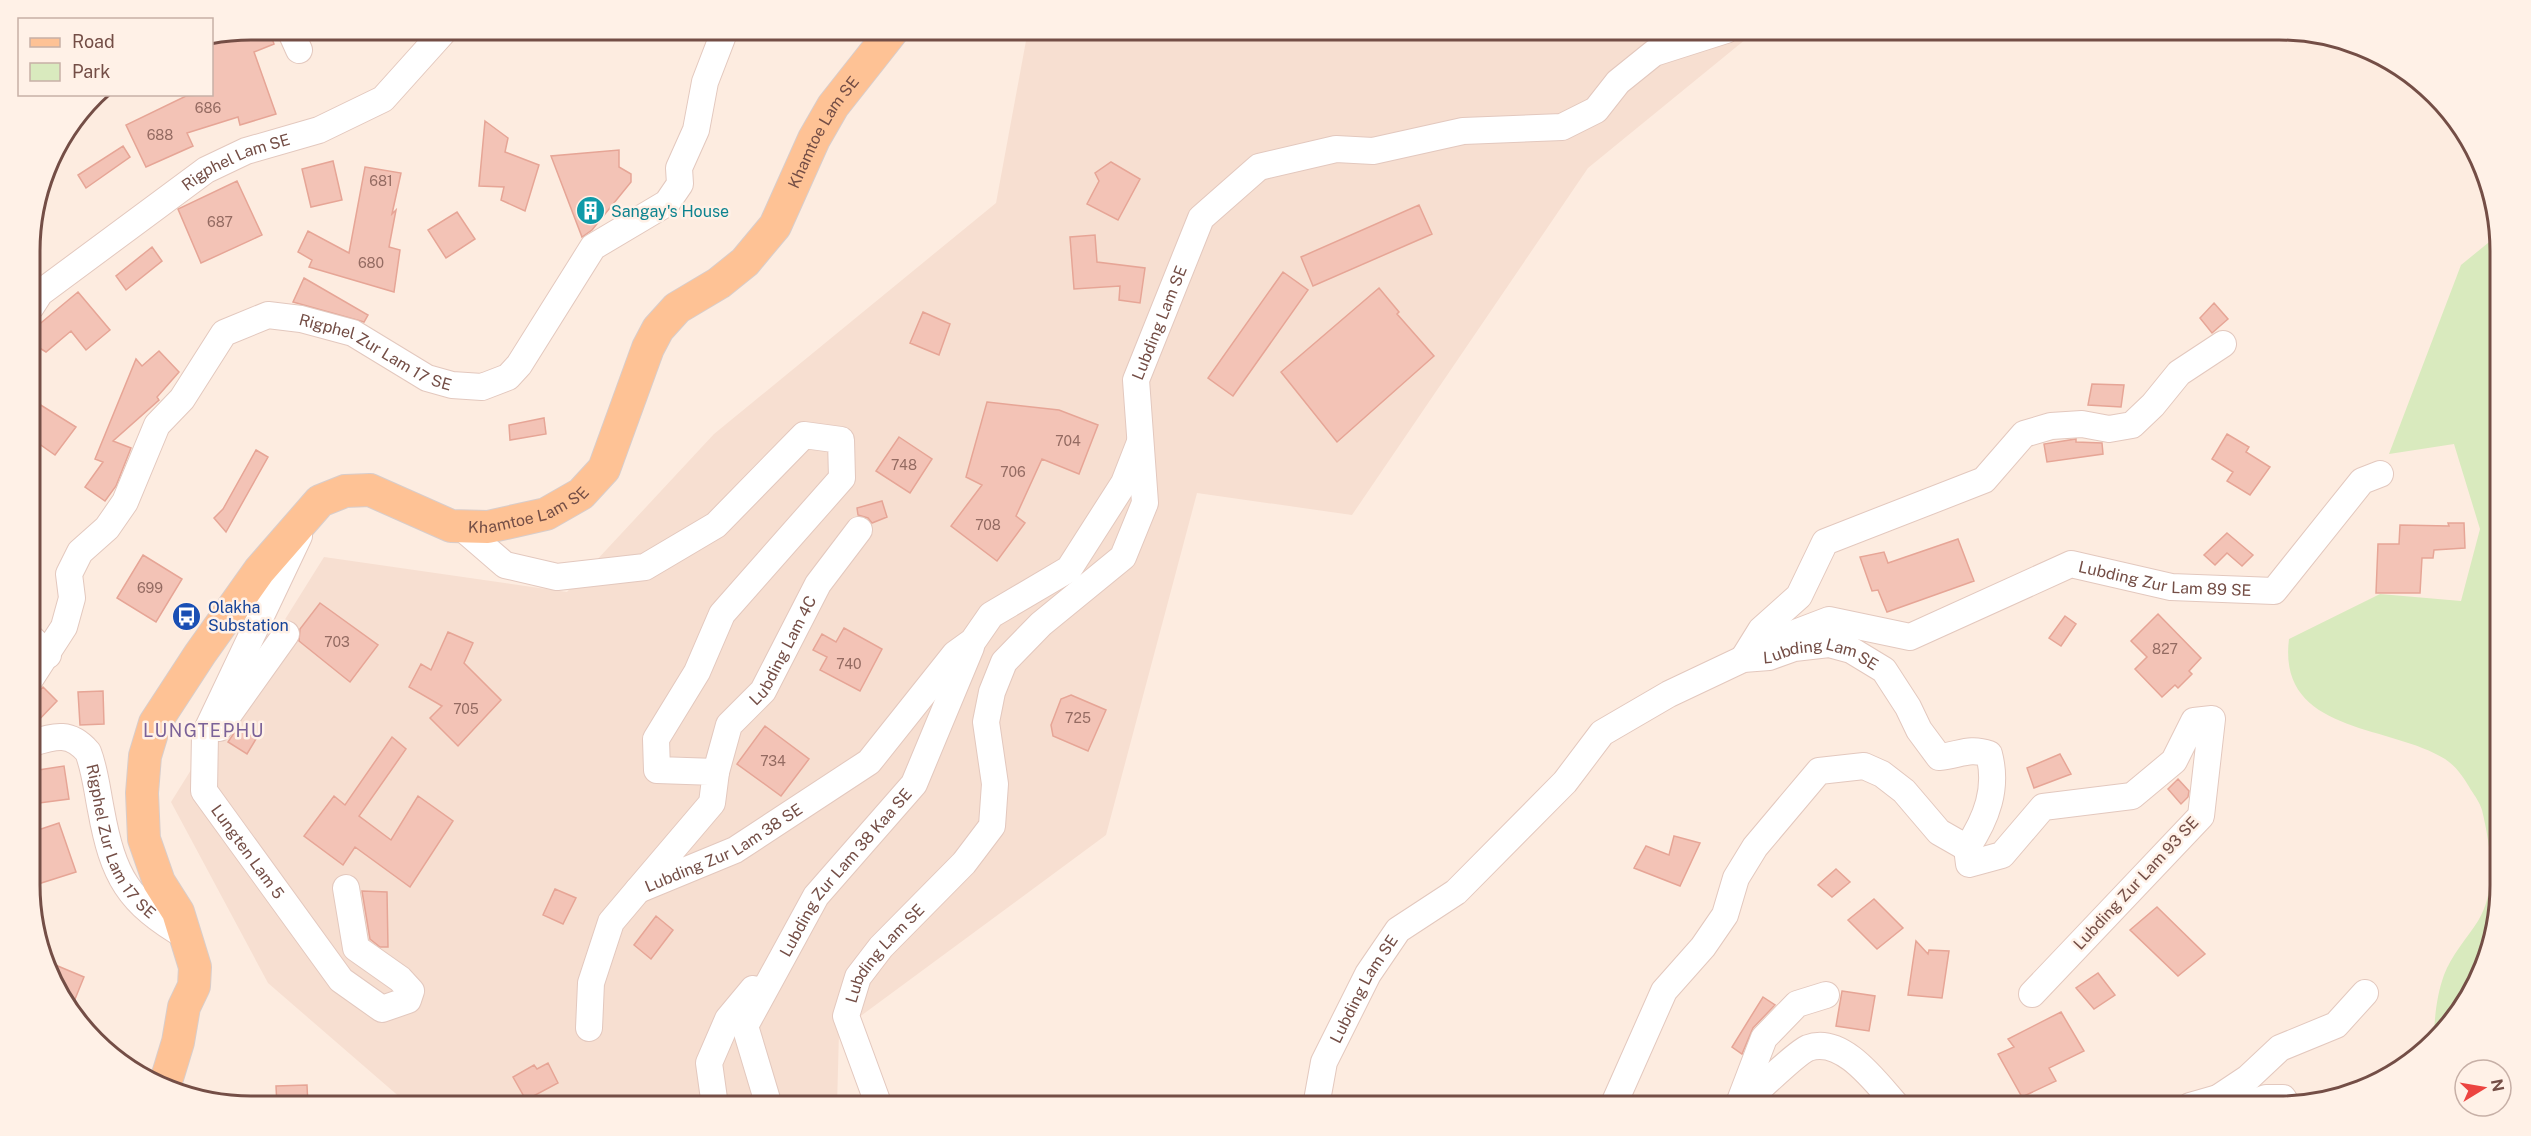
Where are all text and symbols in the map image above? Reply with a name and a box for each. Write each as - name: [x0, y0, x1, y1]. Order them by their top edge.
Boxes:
- legend: [18, 18, 213, 96]
- text: Road: [72, 31, 115, 52]
- text: Park: [72, 61, 110, 82]
- street label: Khamtoe Lam SE: [784, 72, 863, 191]
- house number: 686: [195, 100, 221, 116]
- house number: 688: [147, 127, 173, 143]
- street label: Rigphel Lam SE: [178, 129, 292, 194]
- house number: 681: [369, 173, 393, 189]
- building icon: Sangay's House: [574, 195, 606, 227]
- place label: Sangay's House: [611, 202, 729, 221]
- house number: 687: [207, 214, 233, 230]
- house number: 680: [358, 255, 384, 271]
- street label: Lubding Lam SE: [1128, 263, 1190, 382]
- street label: Rigphel Zur Lam 17 SE: [297, 309, 454, 394]
- house number: 704: [1055, 433, 1081, 449]
- house number: 748: [891, 457, 917, 473]
- house number: 706: [1000, 464, 1026, 480]
- street label: Khamtoe Lam SE: [468, 483, 593, 536]
- house number: 708: [975, 517, 1001, 533]
- street label: Lubding Zur Lam 89 SE: [2077, 557, 2252, 600]
- house number: 699: [137, 580, 163, 596]
- street label: Lubding Lam 4C: [745, 592, 820, 709]
- place label: Olakha Substation: [208, 598, 289, 635]
- bus stop icon: Olakha Substation: [171, 600, 203, 632]
- house number: 703: [324, 634, 350, 650]
- street label: Lubding Lam SE: [1762, 634, 1882, 674]
- house number: 827: [2152, 641, 2178, 657]
- house number: 740: [836, 656, 862, 672]
- house number: 705: [453, 701, 479, 717]
- house number: 725: [1065, 710, 1091, 726]
- district label: LUNGTEPHU: [143, 720, 265, 741]
- house number: 734: [760, 753, 786, 769]
- street label: Rigphel Zur Lam 17 SE: [83, 762, 160, 922]
- street label: Lubding Zur Lam 38 Kaa SE: [775, 784, 915, 960]
- street label: Lubding Zur Lam 38 SE: [642, 799, 806, 896]
- street label: Lungten Lam 5: [207, 801, 288, 902]
- street label: Lubding Zur Lam 93 SE: [2069, 813, 2203, 953]
- street label: Lubding Lam SE: [841, 900, 928, 1005]
- street label: Lubding Lam SE: [1326, 931, 1401, 1046]
- north arrow: [2453, 1058, 2513, 1118]
- text: N: [2487, 1077, 2508, 1093]

